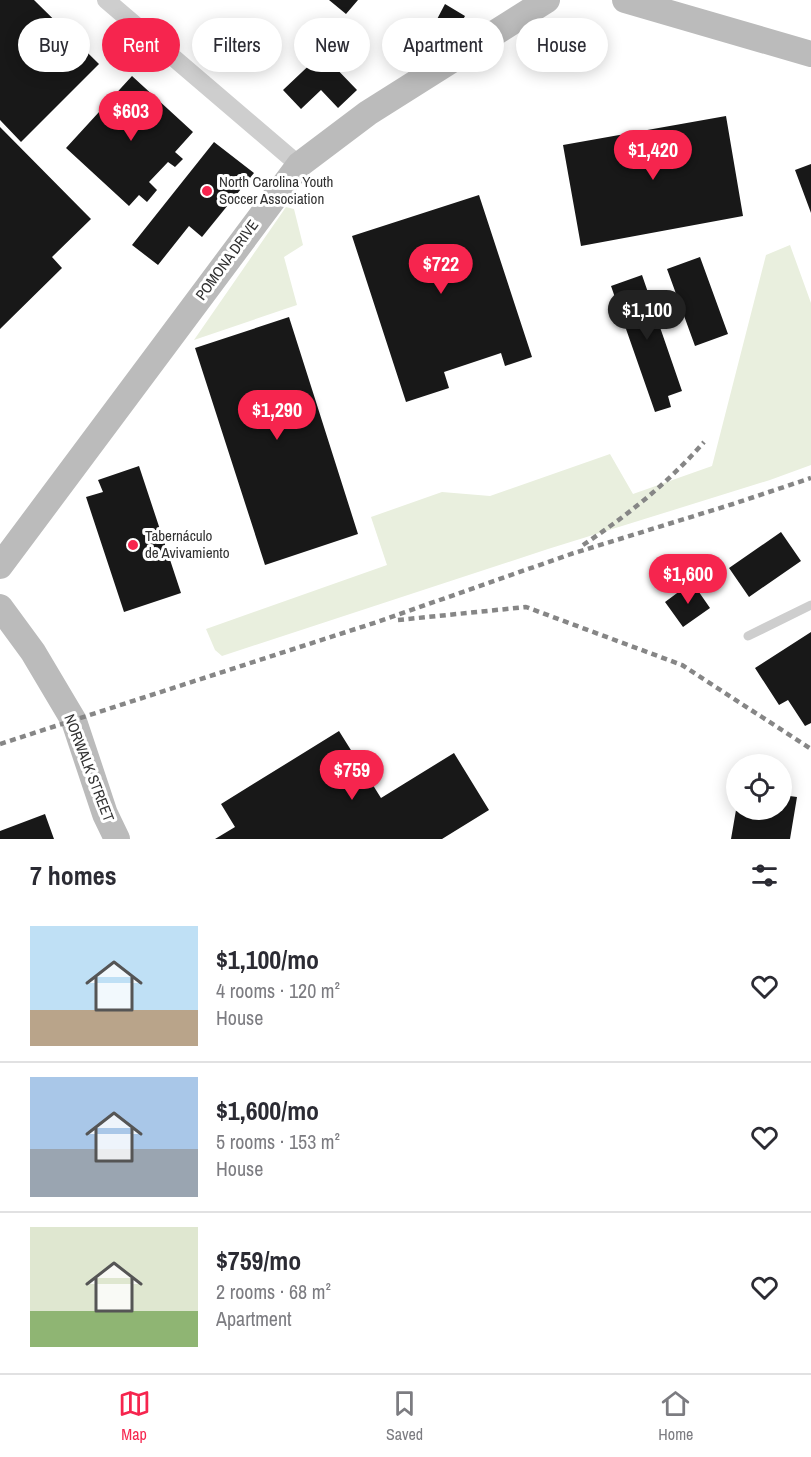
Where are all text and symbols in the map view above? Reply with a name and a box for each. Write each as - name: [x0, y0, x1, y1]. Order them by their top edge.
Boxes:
- chip: Buy: [18, 18, 90, 72]
- chip: Rent: [102, 18, 180, 72]
- chip: Filters: [192, 18, 282, 72]
- chip: New: [294, 18, 370, 72]
- chip: Apartment: [382, 18, 504, 72]
- chip: House: [516, 18, 608, 72]
- pin: $603: [95, 91, 167, 142]
- text: $603: [113, 97, 149, 124]
- pin: $1,420: [604, 130, 702, 181]
- text: $1,420: [628, 136, 678, 163]
- place label: North Carolina Youth Soccer Association: [219, 171, 333, 209]
- marker: North Carolina Youth Soccer Association: [200, 184, 214, 198]
- street label: POMONA DRIVE: [190, 215, 263, 304]
- pin: $722: [405, 244, 477, 295]
- text: $722: [423, 250, 459, 277]
- pin: $1,100: [598, 290, 696, 341]
- text: $1,100: [622, 296, 672, 323]
- pin: $1,290: [228, 390, 326, 441]
- text: $1,290: [252, 396, 302, 423]
- place label: Tabernáculo de Avivamiento: [145, 525, 230, 563]
- marker: Tabernáculo de Avivamiento: [126, 538, 140, 552]
- pin: $1,600: [639, 554, 737, 605]
- text: $1,600: [663, 560, 713, 587]
- street label: NORWALK STREET: [59, 711, 120, 825]
- pin: $759: [316, 750, 388, 801]
- map controls: [726, 754, 792, 820]
- button: locate: [726, 754, 792, 820]
- text: $759: [334, 756, 370, 783]
- text: 7 homes: [30, 858, 117, 893]
- icon: filters: [748, 859, 781, 892]
- text: $1,100/mo: [216, 942, 319, 977]
- icon: home: [78, 950, 150, 1022]
- icon: heart: [748, 970, 781, 1003]
- text: 4 rooms · 120 m²: [216, 977, 340, 1004]
- text: House: [216, 1004, 263, 1031]
- text: $1,600/mo: [216, 1093, 319, 1128]
- icon: home: [78, 1101, 150, 1173]
- icon: heart: [748, 1121, 781, 1154]
- text: 5 rooms · 153 m²: [216, 1128, 340, 1155]
- text: House: [216, 1155, 263, 1182]
- text: $759/mo: [216, 1243, 301, 1278]
- icon: home: [78, 1251, 150, 1323]
- icon: heart: [748, 1271, 781, 1304]
- text: 2 rooms · 68 m²: [216, 1278, 331, 1305]
- text: Apartment: [216, 1305, 292, 1332]
- tab: Map: [118, 1387, 151, 1445]
- tab: Saved: [386, 1387, 423, 1445]
- tab: Home: [658, 1387, 693, 1445]

